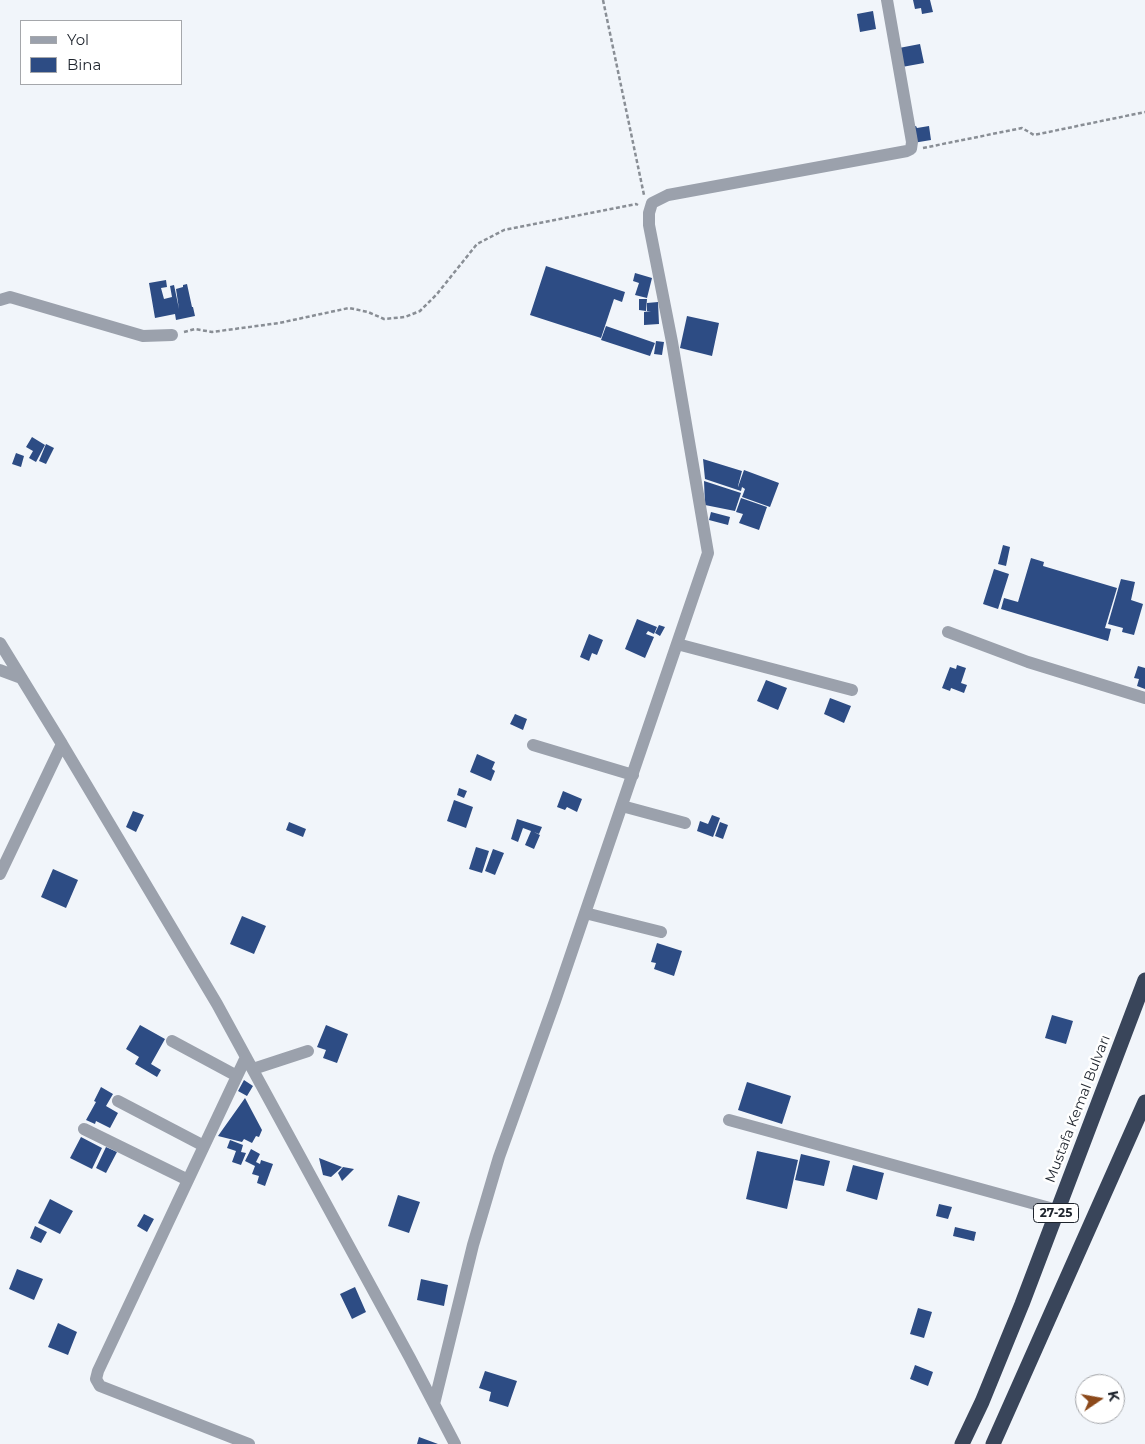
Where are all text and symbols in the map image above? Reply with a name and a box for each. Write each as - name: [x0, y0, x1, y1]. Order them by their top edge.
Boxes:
- legend: [20, 20, 182, 85]
- text: Yol: [67, 30, 89, 49]
- text: Bina: [67, 55, 101, 74]
- street label: Mustafa Kemal Bulvarı: [1042, 1033, 1114, 1185]
- road number: 27-25: [1034, 1204, 1078, 1222]
- north arrow: [1075, 1374, 1125, 1424]
- text: K: [1104, 1389, 1124, 1403]

